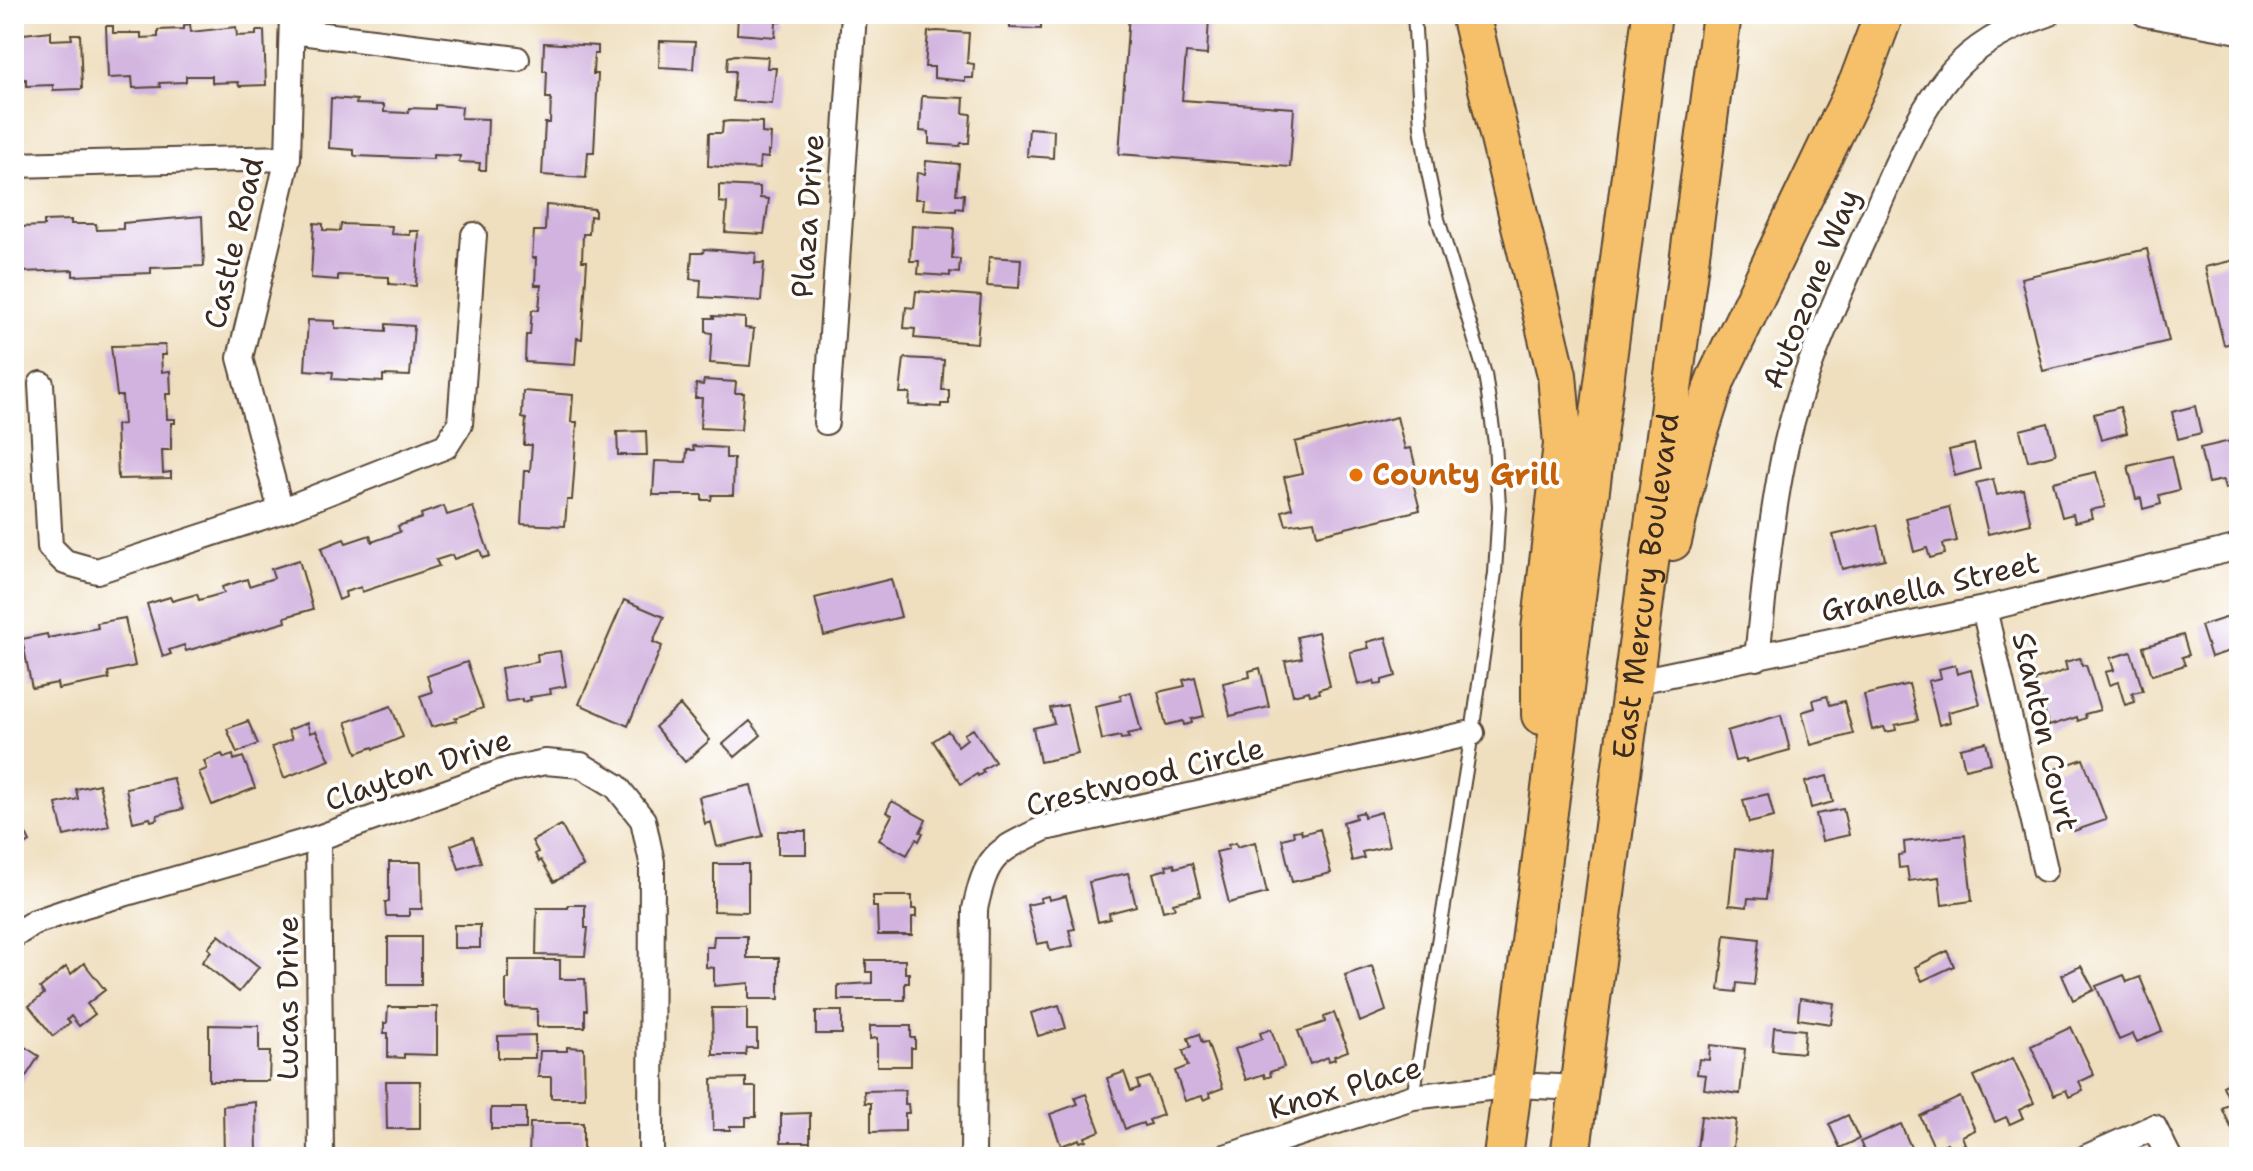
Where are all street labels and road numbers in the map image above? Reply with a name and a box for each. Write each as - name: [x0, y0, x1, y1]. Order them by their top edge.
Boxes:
- street label: Plaza Drive: [781, 132, 834, 300]
- street label: Castle Road: [194, 153, 273, 333]
- street label: Autozone Way: [1752, 183, 1869, 395]
- street label: East Mercury Boulevard: [1602, 411, 1689, 761]
- street label: Granella Street: [1816, 541, 2043, 632]
- street label: Stanton Court: [2003, 628, 2088, 836]
- street label: Clayton Drive: [319, 718, 517, 821]
- street label: Crestwood Circle: [1022, 727, 1268, 826]
- street label: Lucas Drive: [267, 916, 308, 1080]
- street label: Knox Place: [1264, 1046, 1426, 1129]

